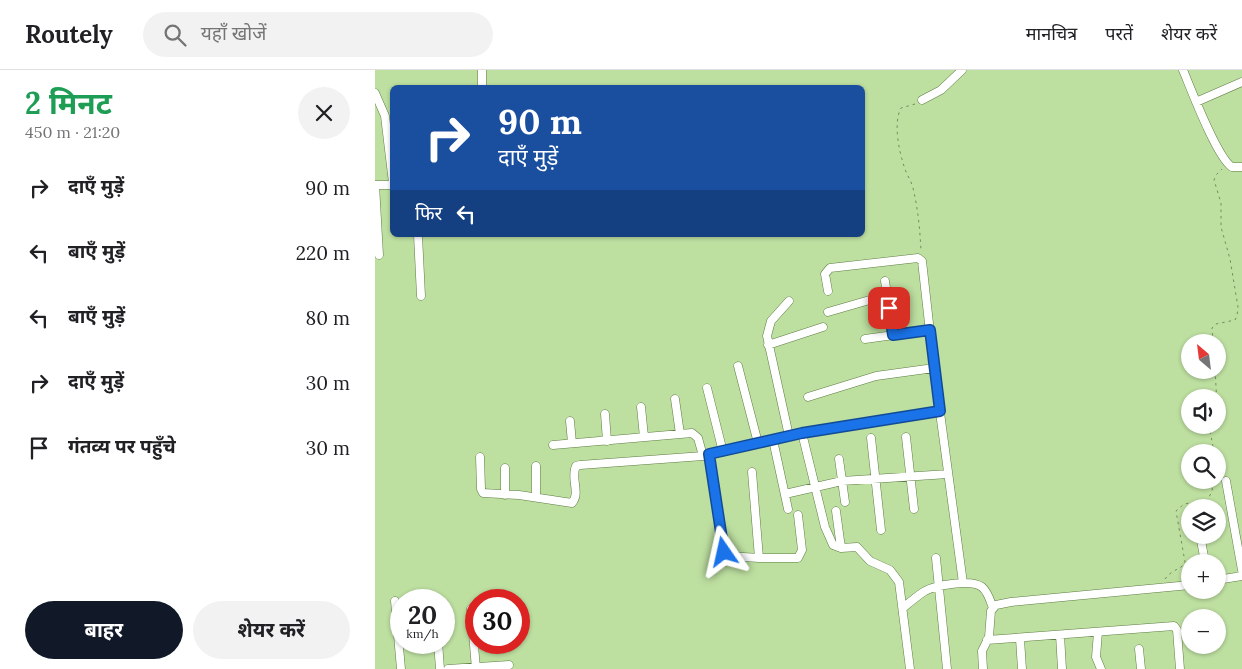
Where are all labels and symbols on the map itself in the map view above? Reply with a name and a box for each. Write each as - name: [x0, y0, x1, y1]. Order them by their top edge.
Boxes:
- pin: [868, 287, 910, 329]
- north arrow: [1181, 334, 1226, 379]
- position arrow: [697, 525, 749, 577]
- speed limit sign: 30: [465, 589, 530, 654]

